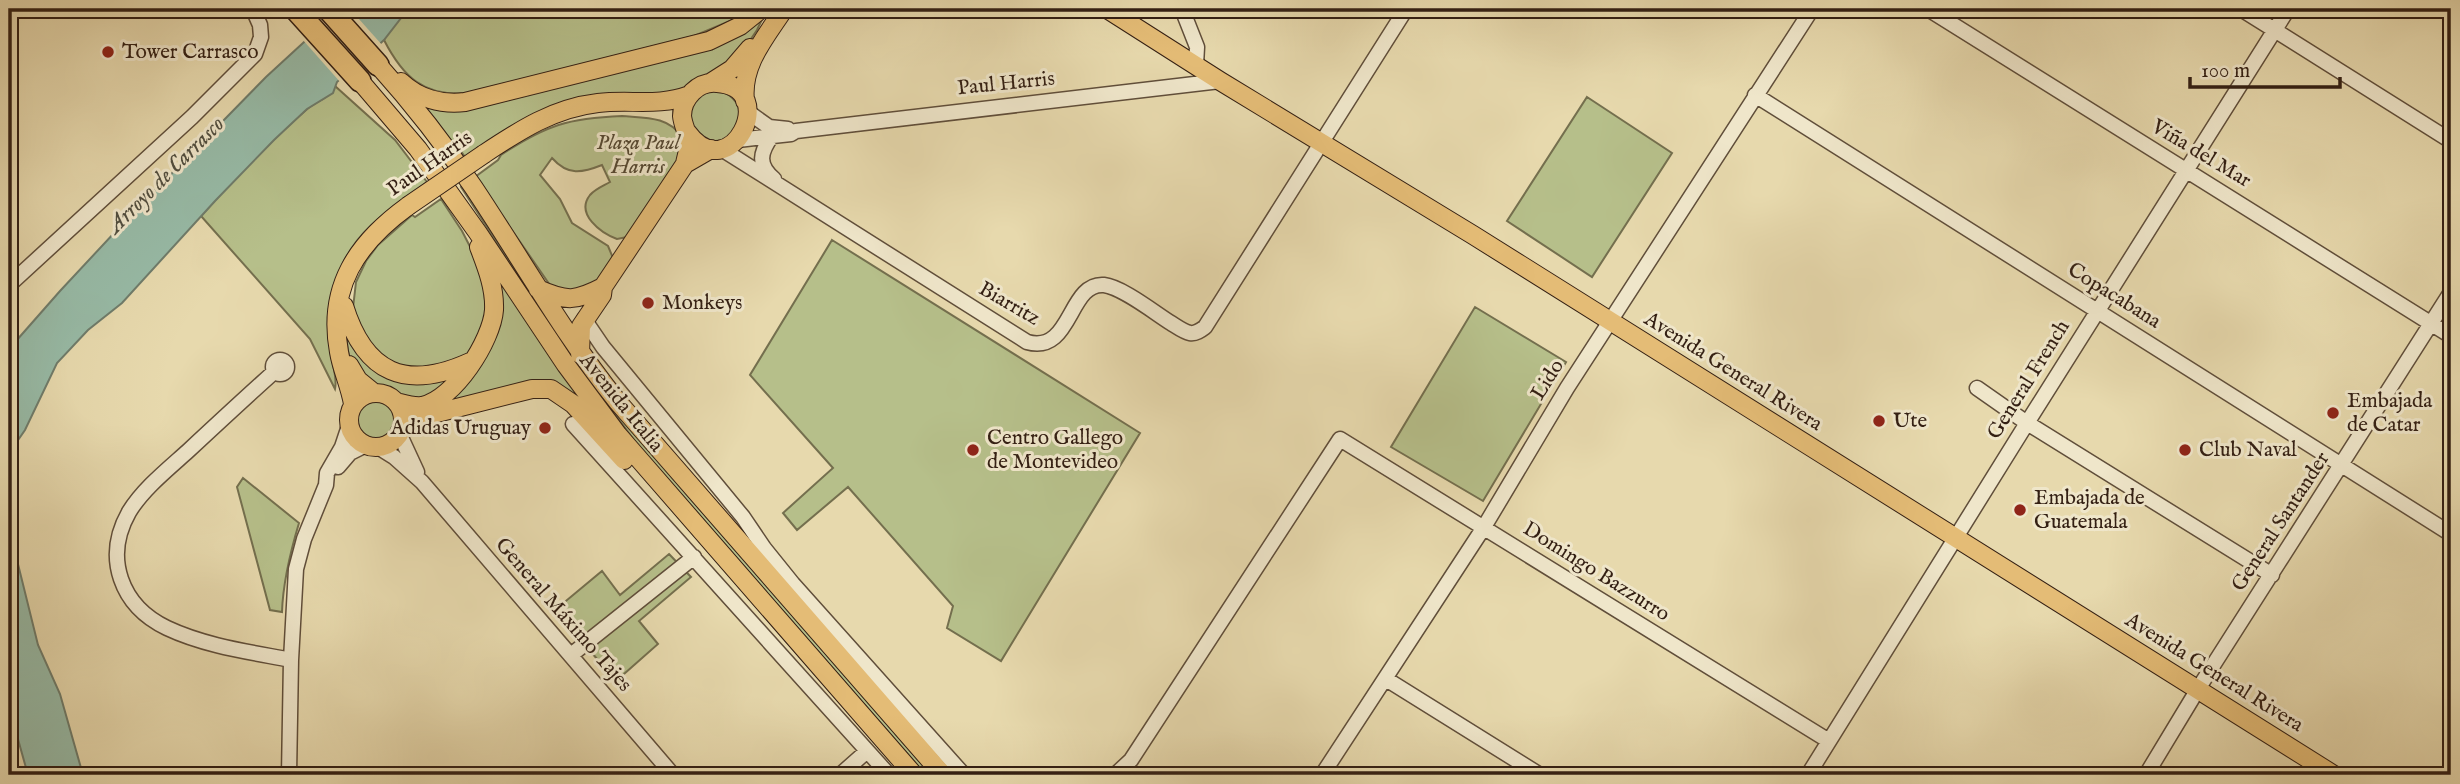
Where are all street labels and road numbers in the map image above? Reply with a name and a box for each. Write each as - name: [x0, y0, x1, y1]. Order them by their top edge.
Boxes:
- street label: Paul Harris: [956, 65, 1056, 103]
- street label: Viña del Mar: [2145, 113, 2256, 195]
- street label: Paul Harris: [382, 125, 478, 203]
- street label: Copacabana: [2062, 257, 2167, 336]
- street label: Biarritz: [973, 276, 1045, 332]
- street label: Avenida General Rivera: [1638, 306, 1828, 438]
- street label: General French: [1982, 315, 2076, 445]
- street label: Avenida Italia: [572, 347, 670, 459]
- street label: Lido: [1525, 355, 1571, 405]
- street label: General Santander: [2226, 447, 2336, 597]
- street label: Domingo Bazzurro: [1517, 516, 1675, 628]
- street label: General Máximo Tajes: [489, 532, 637, 698]
- street label: Avenida General Rivera: [2119, 607, 2309, 739]

